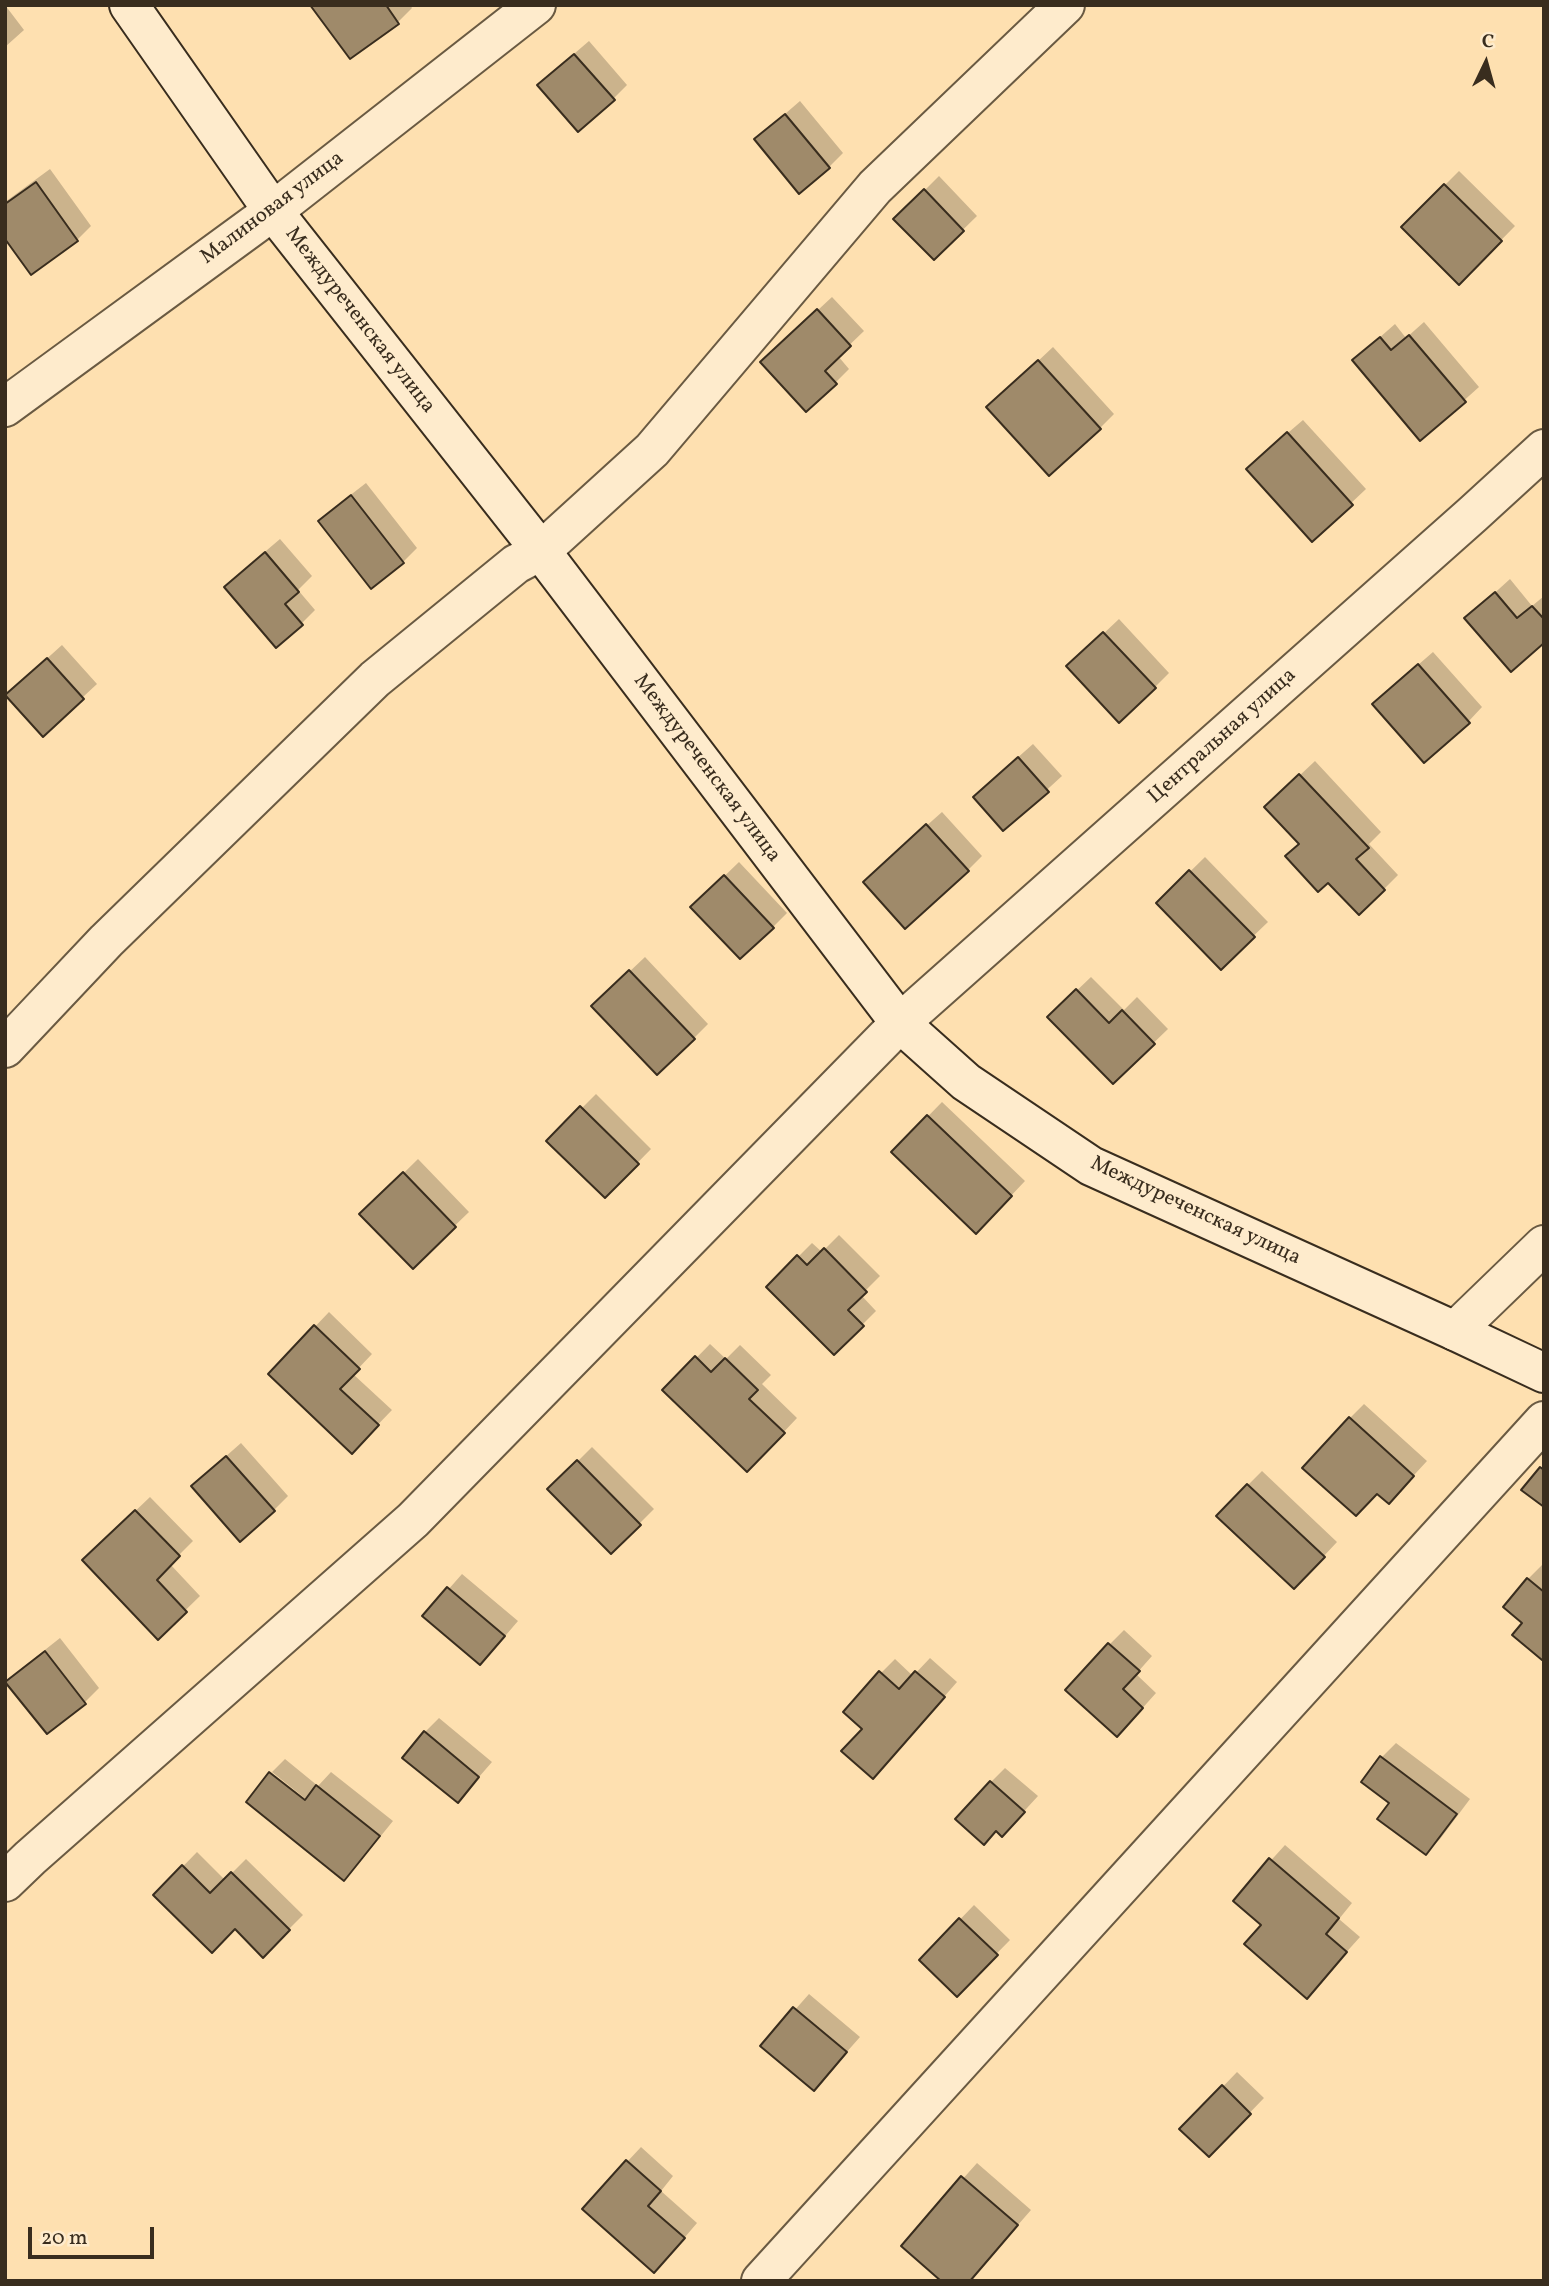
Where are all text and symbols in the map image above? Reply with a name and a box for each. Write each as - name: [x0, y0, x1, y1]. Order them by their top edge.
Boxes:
- north arrow: [1451, 28, 1521, 98]
- text: С: [1481, 29, 1495, 56]
- street label: Малиновая улица: [196, 147, 350, 271]
- street label: Междуреченская улица: [278, 223, 440, 419]
- street label: Центральная улица: [1144, 664, 1302, 810]
- street label: Междуреченская улица: [627, 670, 785, 868]
- street label: Междуреченская улица: [1086, 1152, 1304, 1272]
- scale bar: [32, 2212, 158, 2256]
- text: 20 m: [41, 2224, 87, 2253]

